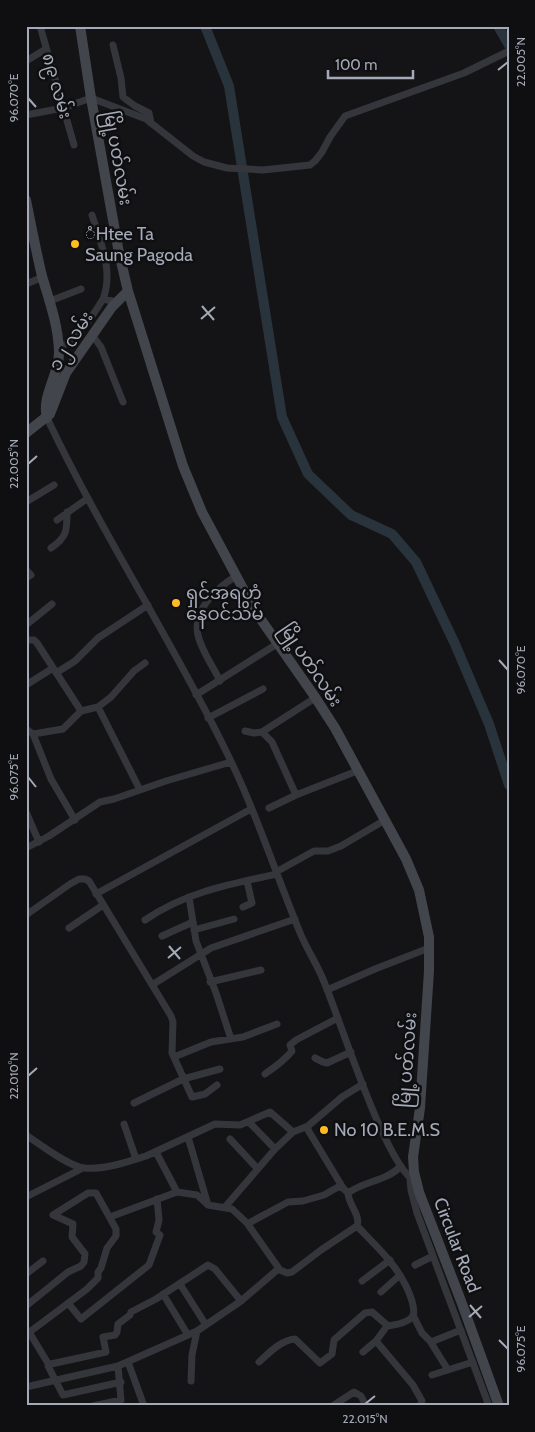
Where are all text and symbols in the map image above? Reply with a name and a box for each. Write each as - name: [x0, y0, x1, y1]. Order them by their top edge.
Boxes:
- text: 22.005°N: [513, 37, 528, 87]
- scale bar: [328, 48, 412, 80]
- street label: ၈၉ လမ်း: [33, 50, 79, 123]
- text: 100 m: [335, 56, 377, 74]
- text: 96.070°E: [6, 73, 21, 122]
- street label: မြို့ပတ်လမ်း: [95, 108, 140, 208]
- place label: ံHtee Ta Saung Pagoda: [85, 223, 193, 266]
- marker: ံHtee Ta Saung Pagoda: [69, 238, 81, 250]
- street label: ၁၂ လမ်း: [42, 306, 101, 377]
- text: 22.005°N: [6, 439, 21, 489]
- place label: ရှင်အရဟံ နေဝင်သိမ်: [186, 580, 264, 629]
- marker: ရှင်အရဟံ နေဝင်သိမ်: [170, 597, 182, 609]
- street label: မြို့ပတ်လမ်း: [272, 617, 349, 713]
- text: 96.070°E: [513, 645, 528, 694]
- text: 96.075°E: [6, 753, 21, 800]
- street label: မြို့ပတ်လမ်း: [390, 1011, 425, 1109]
- text: 22.010°N: [6, 1052, 21, 1100]
- place label: No 10 B.E.M.S: [334, 1119, 440, 1141]
- marker: No 10 B.E.M.S: [318, 1124, 330, 1136]
- street label: Circular Road: [429, 1194, 485, 1296]
- text: 96.075°E: [513, 1325, 528, 1372]
- text: 22.015°N: [342, 1411, 388, 1426]

